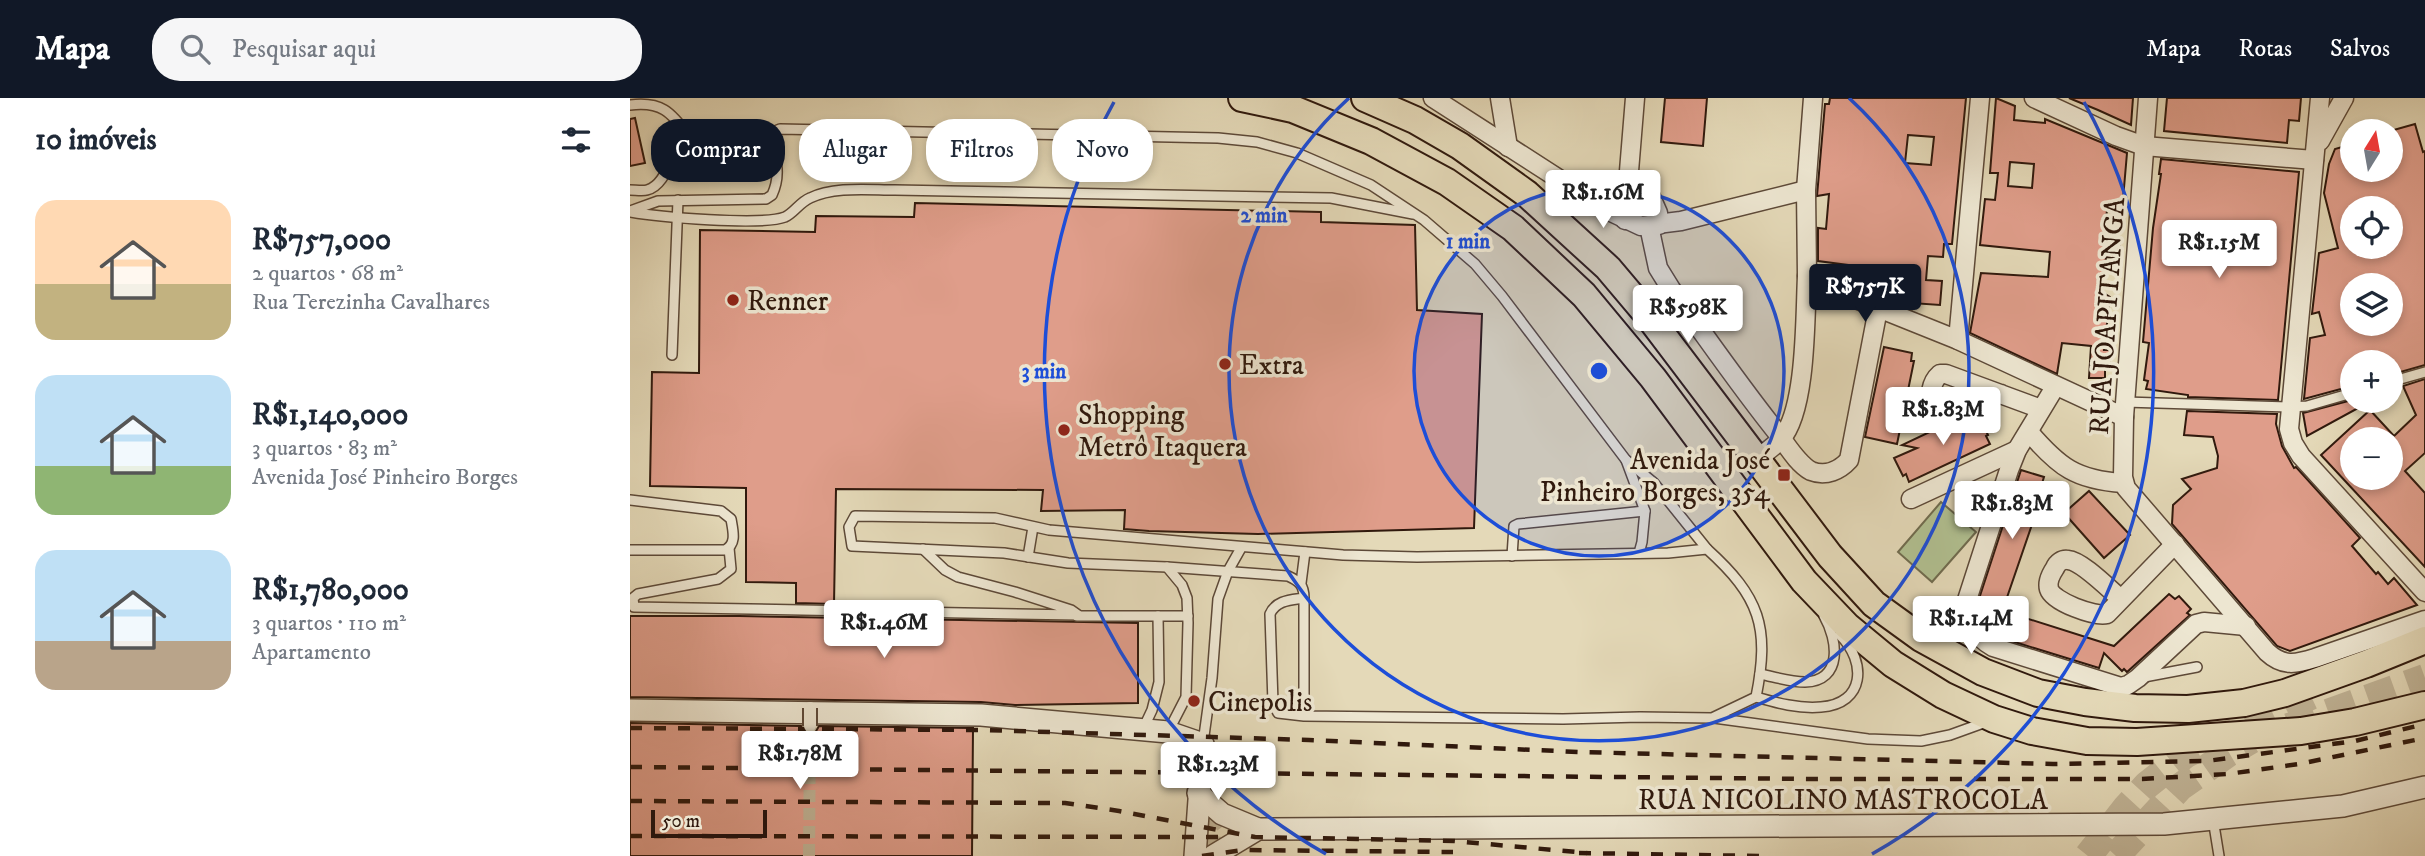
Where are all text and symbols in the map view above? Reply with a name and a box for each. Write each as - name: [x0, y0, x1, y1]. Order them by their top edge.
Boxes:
- search box: [152, 18, 642, 81]
- text: Mapa: [35, 29, 110, 70]
- icon: search: [176, 30, 214, 68]
- text: Pesquisar aqui: [232, 33, 376, 66]
- text: Mapa: [2146, 34, 2201, 64]
- text: Rotas: [2239, 34, 2292, 64]
- text: Salvos: [2330, 34, 2390, 64]
- chip: Comprar: [651, 119, 785, 182]
- chip: Alugar: [799, 119, 912, 182]
- chip: Filtros: [926, 119, 1038, 182]
- chip: Novo: [1052, 119, 1153, 182]
- north arrow: [2340, 119, 2403, 182]
- map controls: [2340, 119, 2403, 490]
- icon: filters: [557, 121, 595, 159]
- text: 10 imóveis: [35, 122, 157, 159]
- pin: R$1.16M: [1538, 170, 1668, 230]
- text: R$1.16M: [1561, 178, 1645, 207]
- street label: RUA JOAPITANGA: [2082, 195, 2133, 436]
- button: locate: [2340, 196, 2403, 259]
- text: 2 min: [1241, 203, 1289, 229]
- pin: R$1.15M: [2154, 220, 2284, 280]
- text: R$757,000: [252, 222, 391, 259]
- icon: home: [91, 228, 175, 312]
- text: R$1.15M: [2178, 228, 2260, 257]
- text: 1 min: [1446, 229, 1491, 255]
- text: 2 quartos · 68 m²: [252, 259, 403, 288]
- pin: R$757K: [1808, 264, 1922, 324]
- text: R$757K: [1825, 272, 1905, 301]
- button: layers: [2340, 273, 2403, 336]
- place label: Renner: [747, 284, 829, 319]
- pin: R$598K: [1631, 286, 1745, 345]
- text: Rua Terezinha Cavalhares: [252, 288, 490, 317]
- marker: Renner: [725, 292, 741, 308]
- text: R$598K: [1649, 293, 1727, 322]
- place label: Extra: [1239, 348, 1304, 383]
- button: +: [2340, 350, 2403, 413]
- marker: Extra: [1217, 356, 1233, 372]
- text: 3 min: [1022, 359, 1067, 385]
- centre of rings: [1587, 359, 1611, 383]
- pin: R$1.83M: [1878, 388, 2008, 447]
- text: R$1.83M: [1902, 395, 1984, 424]
- text: R$1,140,000: [252, 397, 408, 434]
- place label: Shopping Metrô Itaquera: [1078, 398, 1247, 465]
- icon: home: [91, 403, 175, 487]
- marker: Shopping Metrô Itaquera: [1056, 422, 1072, 438]
- button: −: [2340, 427, 2403, 490]
- text: 3 quartos · 83 m²: [252, 434, 397, 463]
- place label: Avenida José Pinheiro Borges, 354: [1540, 443, 1771, 510]
- text: Avenida José Pinheiro Borges: [252, 463, 518, 492]
- marker: Avenida José Pinheiro Borges, 354: [1776, 467, 1792, 483]
- pin: R$1.83M: [1947, 482, 2077, 541]
- text: R$1.83M: [1971, 489, 2053, 518]
- text: R$1,780,000: [252, 572, 409, 609]
- icon: home: [91, 578, 175, 662]
- pin: R$1.14M: [1906, 596, 2036, 656]
- pin: R$1.46M: [819, 601, 949, 660]
- text: R$1.14M: [1929, 604, 2013, 633]
- text: R$1.46M: [840, 608, 928, 637]
- text: 3 quartos · 110 m²: [252, 609, 406, 638]
- text: Apartamento: [252, 638, 371, 667]
- place label: Cinepolis: [1208, 685, 1312, 720]
- marker: Cinepolis: [1186, 693, 1202, 709]
- pin: R$1.78M: [735, 732, 865, 791]
- text: R$1.78M: [757, 739, 843, 768]
- pin: R$1.23M: [1153, 742, 1283, 802]
- text: R$1.23M: [1177, 750, 1259, 779]
- street label: RUA NICOLINO MASTROCOLA: [1638, 783, 2049, 818]
- scale bar: [651, 807, 766, 839]
- text: 50 m: [662, 810, 700, 833]

